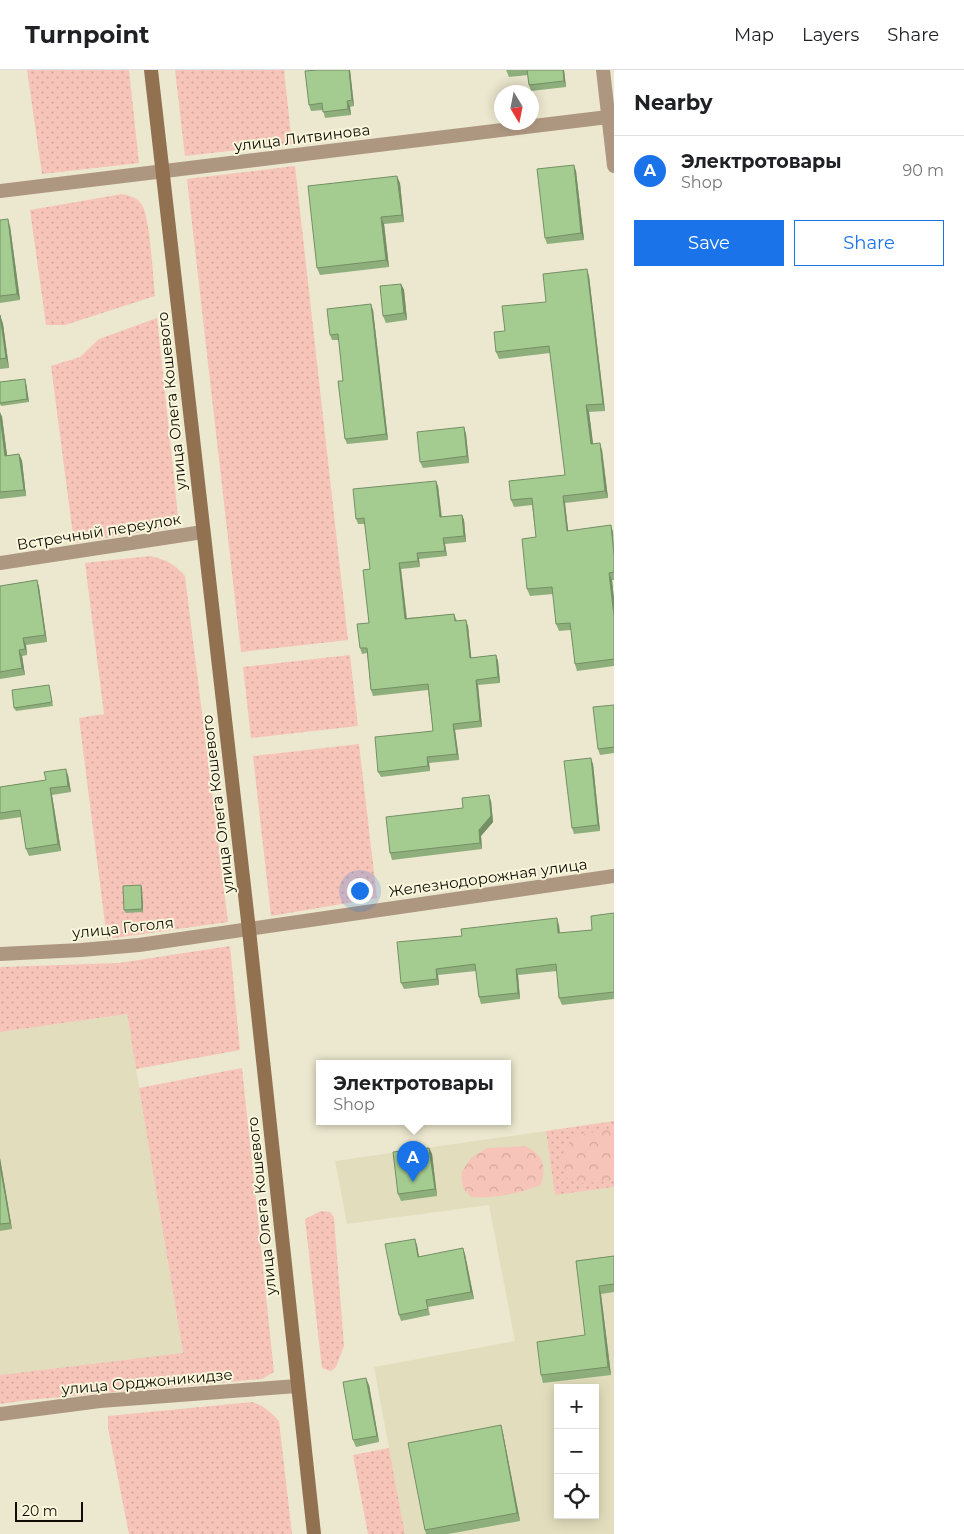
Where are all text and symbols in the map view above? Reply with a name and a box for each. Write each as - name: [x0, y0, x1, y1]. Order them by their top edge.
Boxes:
- text: Turnpoint: [25, 20, 149, 49]
- text: Map: [734, 24, 774, 46]
- text: Layers: [802, 24, 859, 46]
- text: Share: [887, 24, 939, 46]
- north arrow: [494, 85, 539, 130]
- text: Nearby: [634, 90, 713, 115]
- street label: улица Литвинова: [232, 120, 371, 155]
- text: Электротовары: [681, 150, 842, 173]
- text: A: [644, 161, 656, 180]
- text: 90 m: [902, 161, 944, 180]
- text: Shop: [681, 173, 723, 192]
- button: Save: [634, 220, 784, 266]
- button: Share: [794, 220, 944, 266]
- street label: улица Олега Кошевого: [153, 311, 190, 492]
- street label: Встречный переулок: [16, 509, 183, 554]
- street label: улица Олега Кошевого: [197, 714, 238, 895]
- street label: Железнодорожная улица: [387, 854, 588, 901]
- your location: [347, 878, 373, 904]
- street label: улица Гоголя: [70, 913, 175, 942]
- popup: [316, 1060, 511, 1125]
- text: Электротовары: [333, 1072, 494, 1095]
- text: Shop: [333, 1095, 375, 1114]
- street label: улица Олега Кошевого: [243, 1116, 280, 1297]
- pin: A: [397, 1141, 429, 1182]
- street label: улица Орджоникидзе: [60, 1365, 233, 1399]
- map controls: [554, 1384, 599, 1519]
- button: +: [554, 1384, 599, 1429]
- button: −: [554, 1429, 599, 1474]
- button: locate: [554, 1474, 599, 1519]
- scale bar: [15, 1499, 82, 1522]
- text: 20 m: [22, 1502, 58, 1520]

